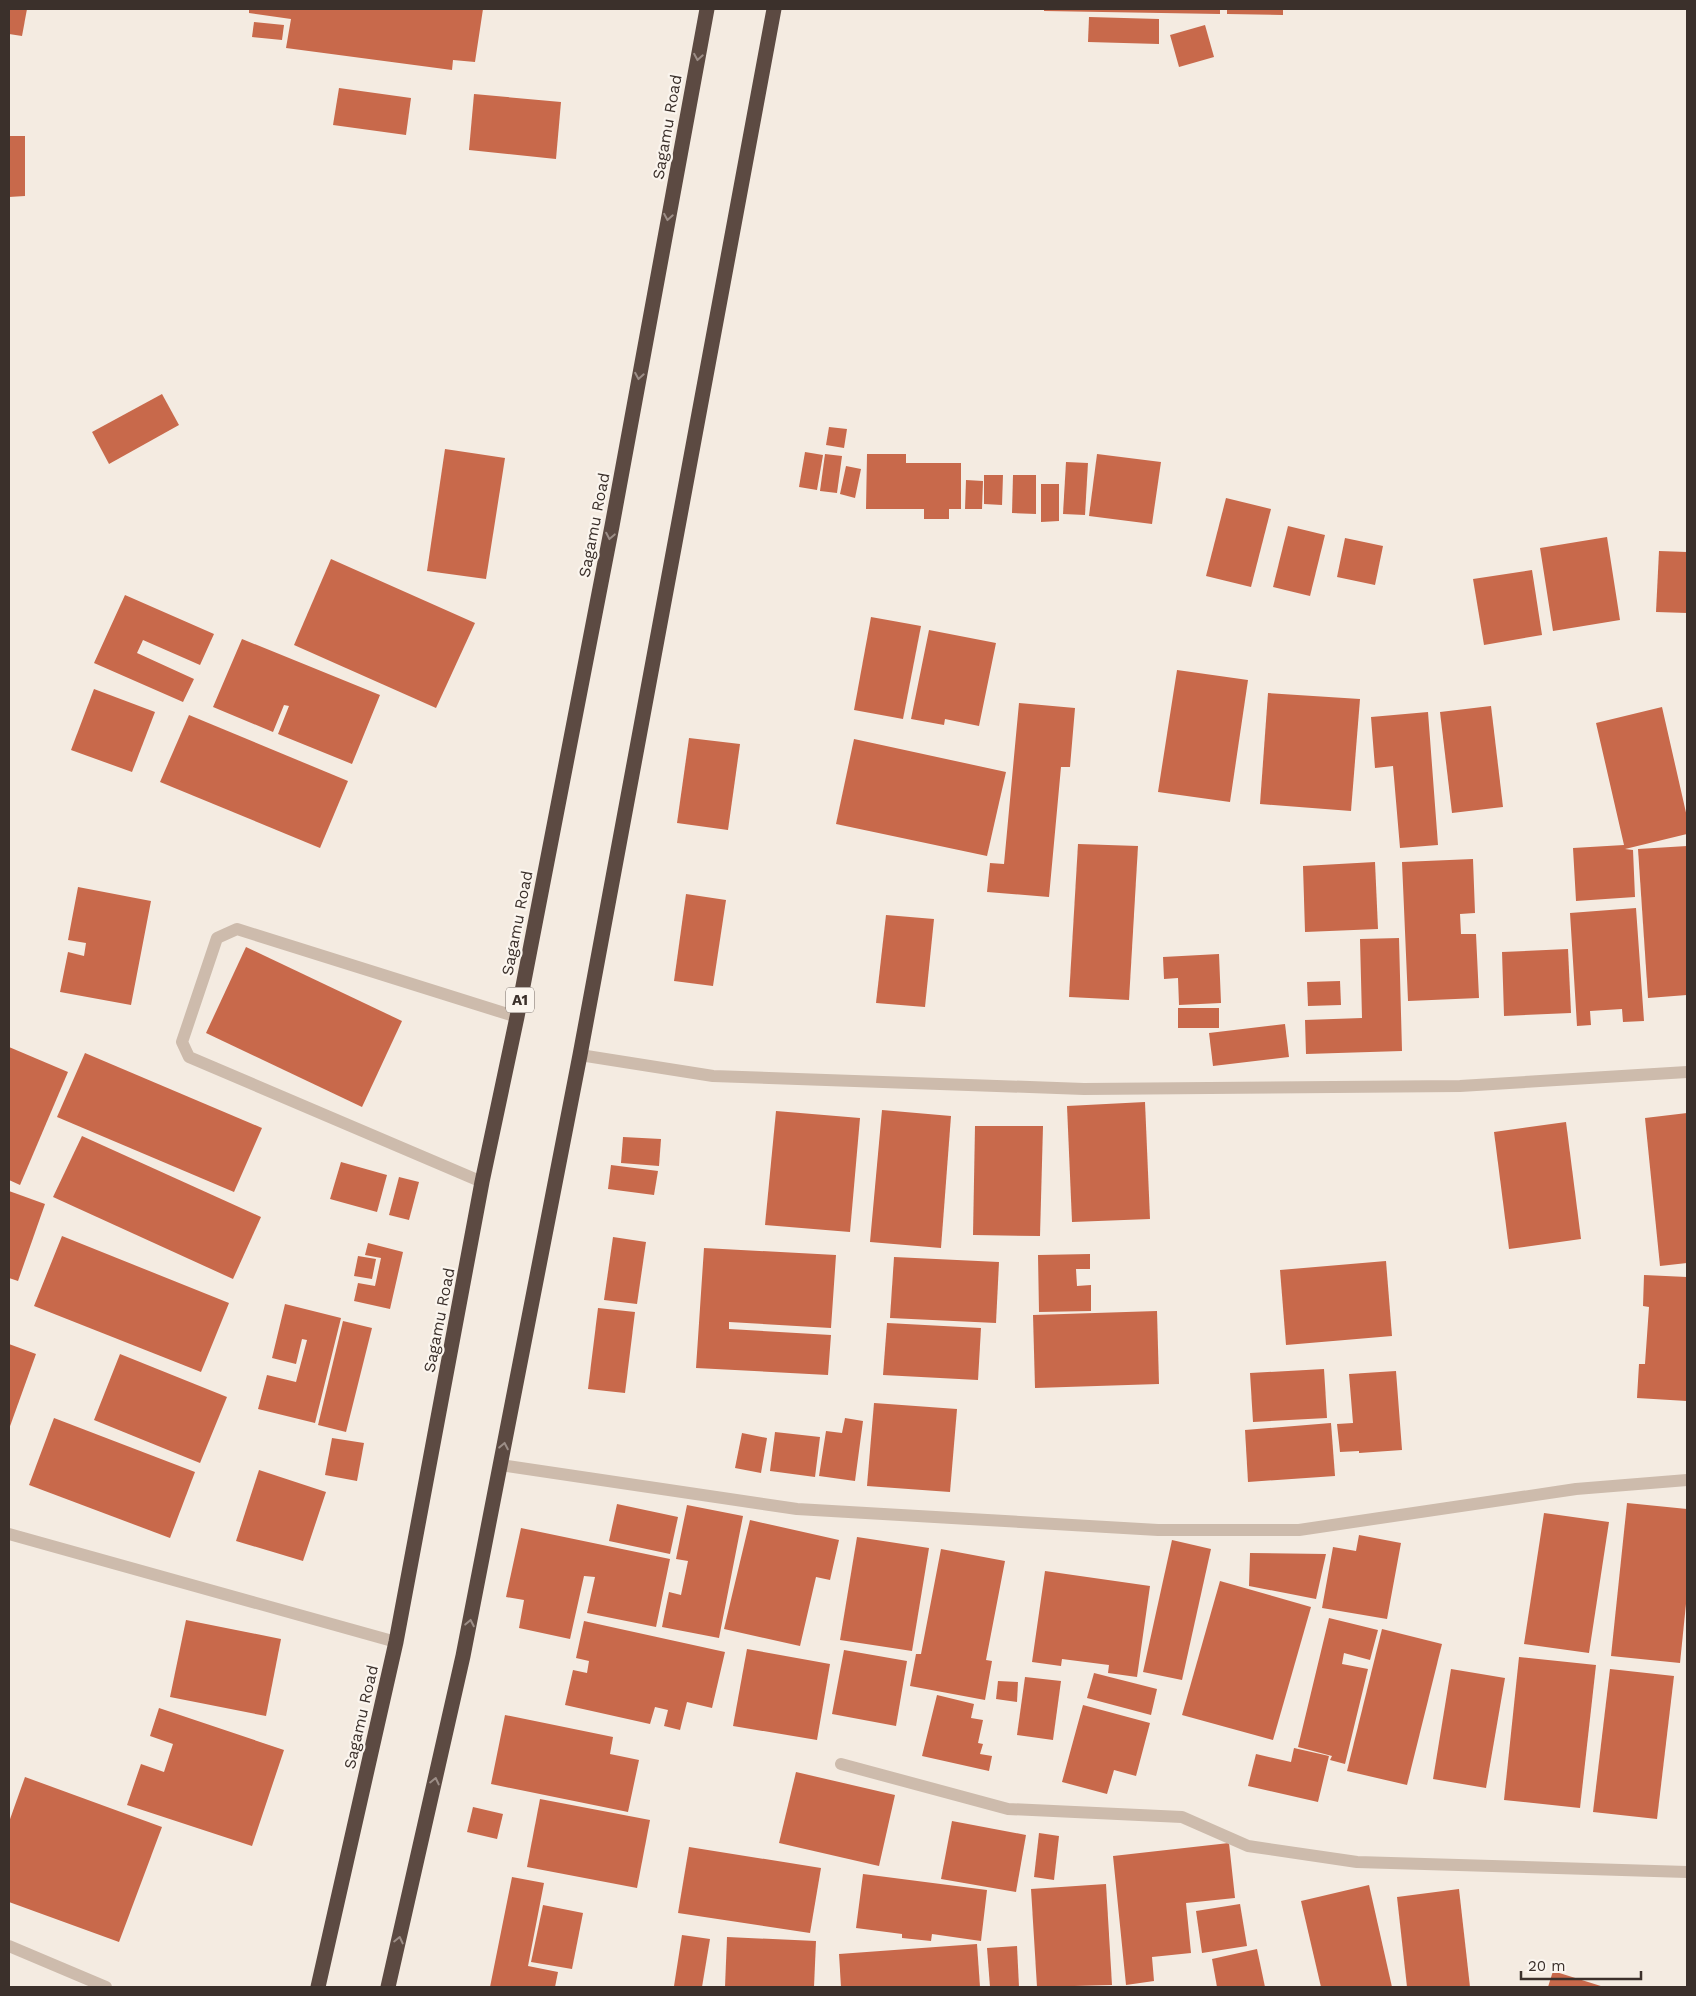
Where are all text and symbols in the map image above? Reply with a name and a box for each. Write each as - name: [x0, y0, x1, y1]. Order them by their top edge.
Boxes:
- one-way arrow: [693, 52, 703, 61]
- street label: Sagamu Road: [648, 73, 686, 181]
- one-way arrow: [664, 212, 674, 221]
- one-way arrow: [635, 372, 645, 381]
- street label: Sagamu Road: [575, 471, 613, 579]
- one-way arrow: [605, 532, 615, 541]
- street label: Sagamu Road: [498, 869, 536, 977]
- road number: A1: [506, 988, 534, 1012]
- street label: Sagamu Road: [420, 1266, 458, 1374]
- one-way arrow: [498, 1441, 508, 1450]
- one-way arrow: [464, 1618, 474, 1627]
- street label: Sagamu Road: [340, 1663, 382, 1771]
- one-way arrow: [429, 1777, 440, 1786]
- one-way arrow: [393, 1935, 404, 1944]
- scale bar: [1521, 1948, 1641, 1980]
- text: 20 m: [1528, 1957, 1566, 1975]

